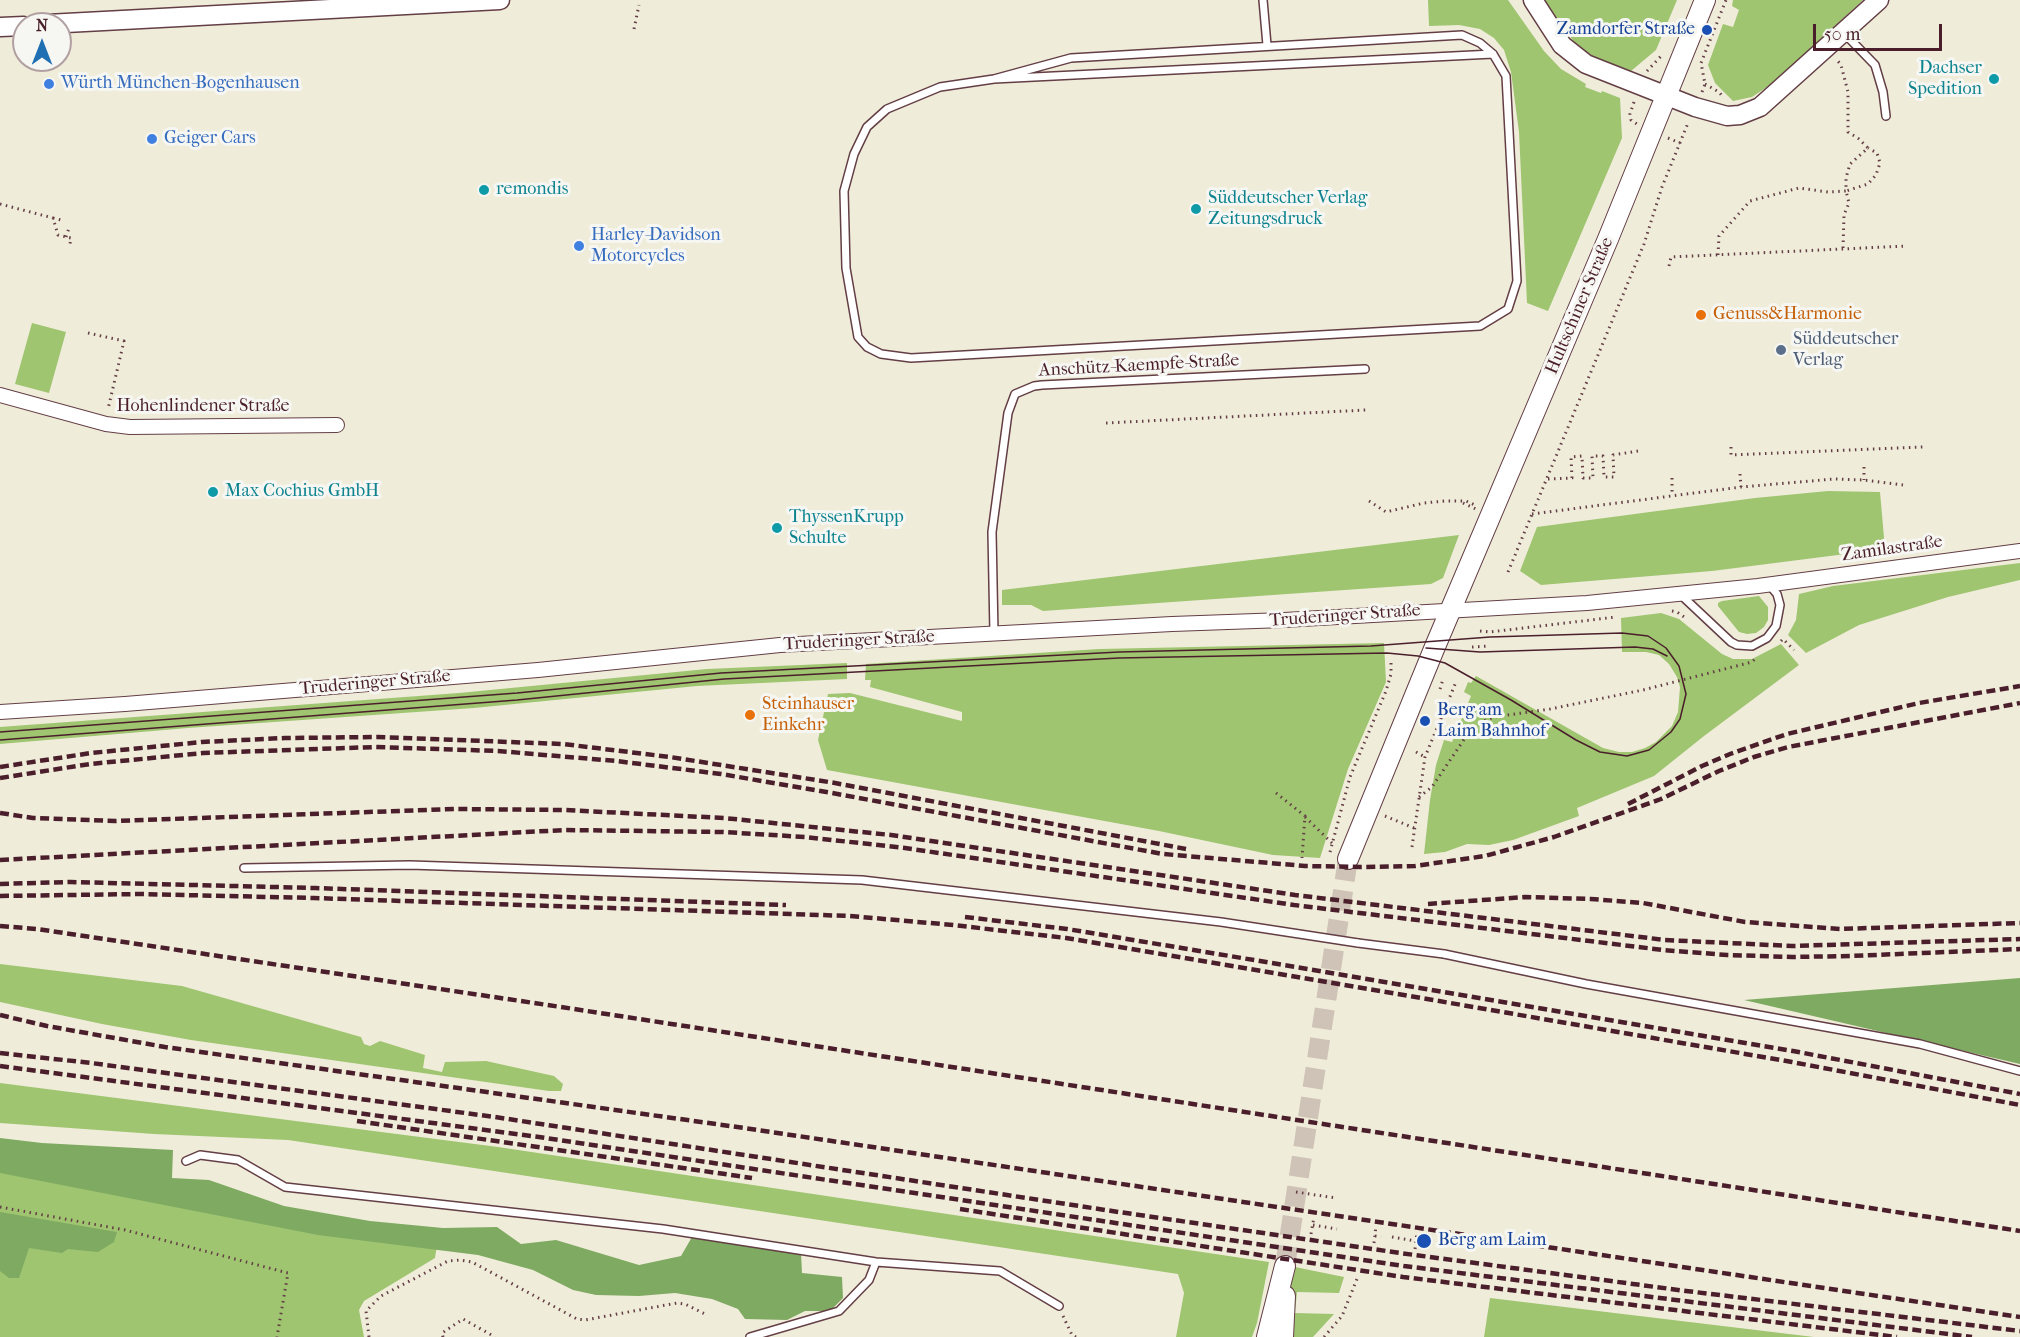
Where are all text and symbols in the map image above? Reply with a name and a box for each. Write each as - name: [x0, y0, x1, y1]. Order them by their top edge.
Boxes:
- north arrow: [12, 12, 72, 72]
- scale bar: [1816, 12, 1945, 50]
- text: N: [36, 16, 48, 35]
- place label: Zamdorfer Straße: [1557, 19, 1695, 41]
- marker: Zamdorfer Straße: [1700, 23, 1714, 37]
- text: 50 m: [1824, 24, 1860, 45]
- place label: Dachser Spedition: [1908, 58, 1982, 100]
- marker: Dachser Spedition: [1987, 72, 2001, 86]
- place label: Würth München-Bogenhausen: [61, 73, 300, 95]
- marker: Würth München-Bogenhausen: [42, 77, 56, 91]
- place label: Geiger Cars: [164, 128, 256, 150]
- marker: Geiger Cars: [145, 132, 159, 146]
- place label: remondis: [496, 179, 568, 201]
- marker: remondis: [477, 183, 491, 197]
- place label: Süddeutscher Verlag Zeitungsdruck: [1208, 188, 1367, 230]
- marker: Süddeutscher Verlag Zeitungsdruck: [1189, 202, 1203, 216]
- place label: Harley-Davidson Motorcycles: [591, 225, 721, 268]
- street label: Hultschiner Straße: [1541, 234, 1619, 378]
- marker: Harley-Davidson Motorcycles: [572, 239, 586, 253]
- place label: Genuss&Harmonie: [1713, 304, 1862, 326]
- marker: Genuss&Harmonie: [1694, 308, 1708, 322]
- place label: Süddeutscher Verlag: [1793, 329, 1898, 372]
- marker: Süddeutscher Verlag: [1774, 343, 1788, 357]
- street label: Anschütz-Kaempfe-Straße: [1038, 350, 1240, 382]
- street label: Hohenlindener Straße: [117, 396, 289, 418]
- place label: Max Cochius GmbH: [225, 481, 379, 503]
- marker: Max Cochius GmbH: [206, 485, 220, 499]
- place label: ThyssenKrupp Schulte: [789, 507, 904, 550]
- marker: ThyssenKrupp Schulte: [770, 521, 784, 535]
- street label: Zamilastraße: [1840, 531, 1944, 567]
- street label: Truderinger Straße: [1269, 600, 1421, 632]
- street label: Truderinger Straße: [783, 626, 935, 656]
- street label: Truderinger Straße: [299, 666, 451, 700]
- place label: Steinhauser Einkehr: [762, 694, 854, 736]
- place label: Berg am Laim Bahnhof: [1437, 700, 1546, 742]
- marker: Steinhauser Einkehr: [743, 708, 757, 722]
- marker: Berg am Laim Bahnhof: [1418, 714, 1432, 728]
- place label: Berg am Laim: [1438, 1230, 1546, 1252]
- marker: Berg am Laim: [1415, 1232, 1433, 1250]

